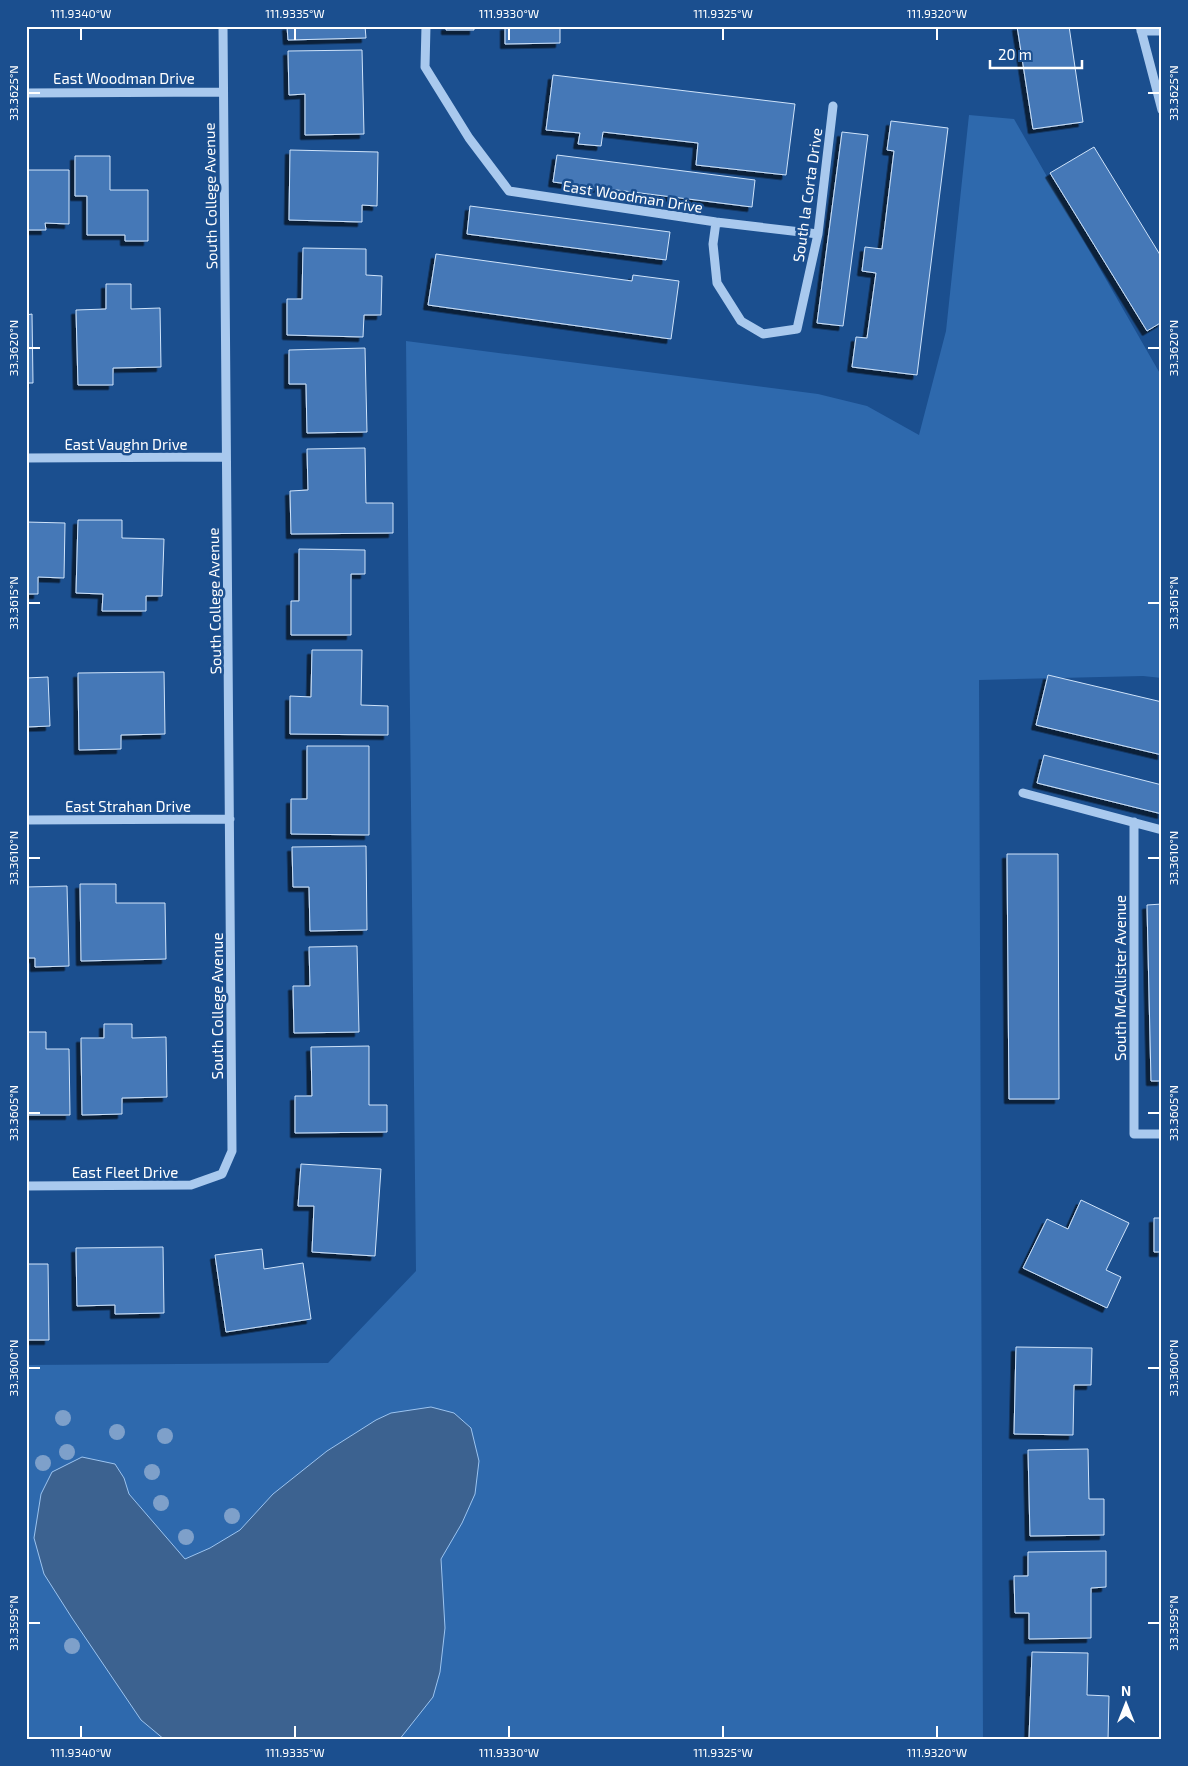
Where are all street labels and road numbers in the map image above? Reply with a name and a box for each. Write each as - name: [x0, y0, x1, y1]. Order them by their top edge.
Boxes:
- street label: East Woodman Drive: [53, 69, 195, 87]
- street label: South College Avenue: [200, 122, 220, 270]
- street label: South la Corta Drive: [789, 127, 825, 263]
- street label: East Woodman Drive: [562, 176, 704, 216]
- street label: East Vaughn Drive: [64, 435, 188, 453]
- street label: South College Avenue: [204, 527, 224, 675]
- street label: East Strahan Drive: [65, 797, 191, 815]
- street label: South McAllister Avenue: [1111, 895, 1129, 1061]
- street label: South College Avenue: [208, 933, 226, 1079]
- street label: East Fleet Drive: [72, 1163, 178, 1181]

